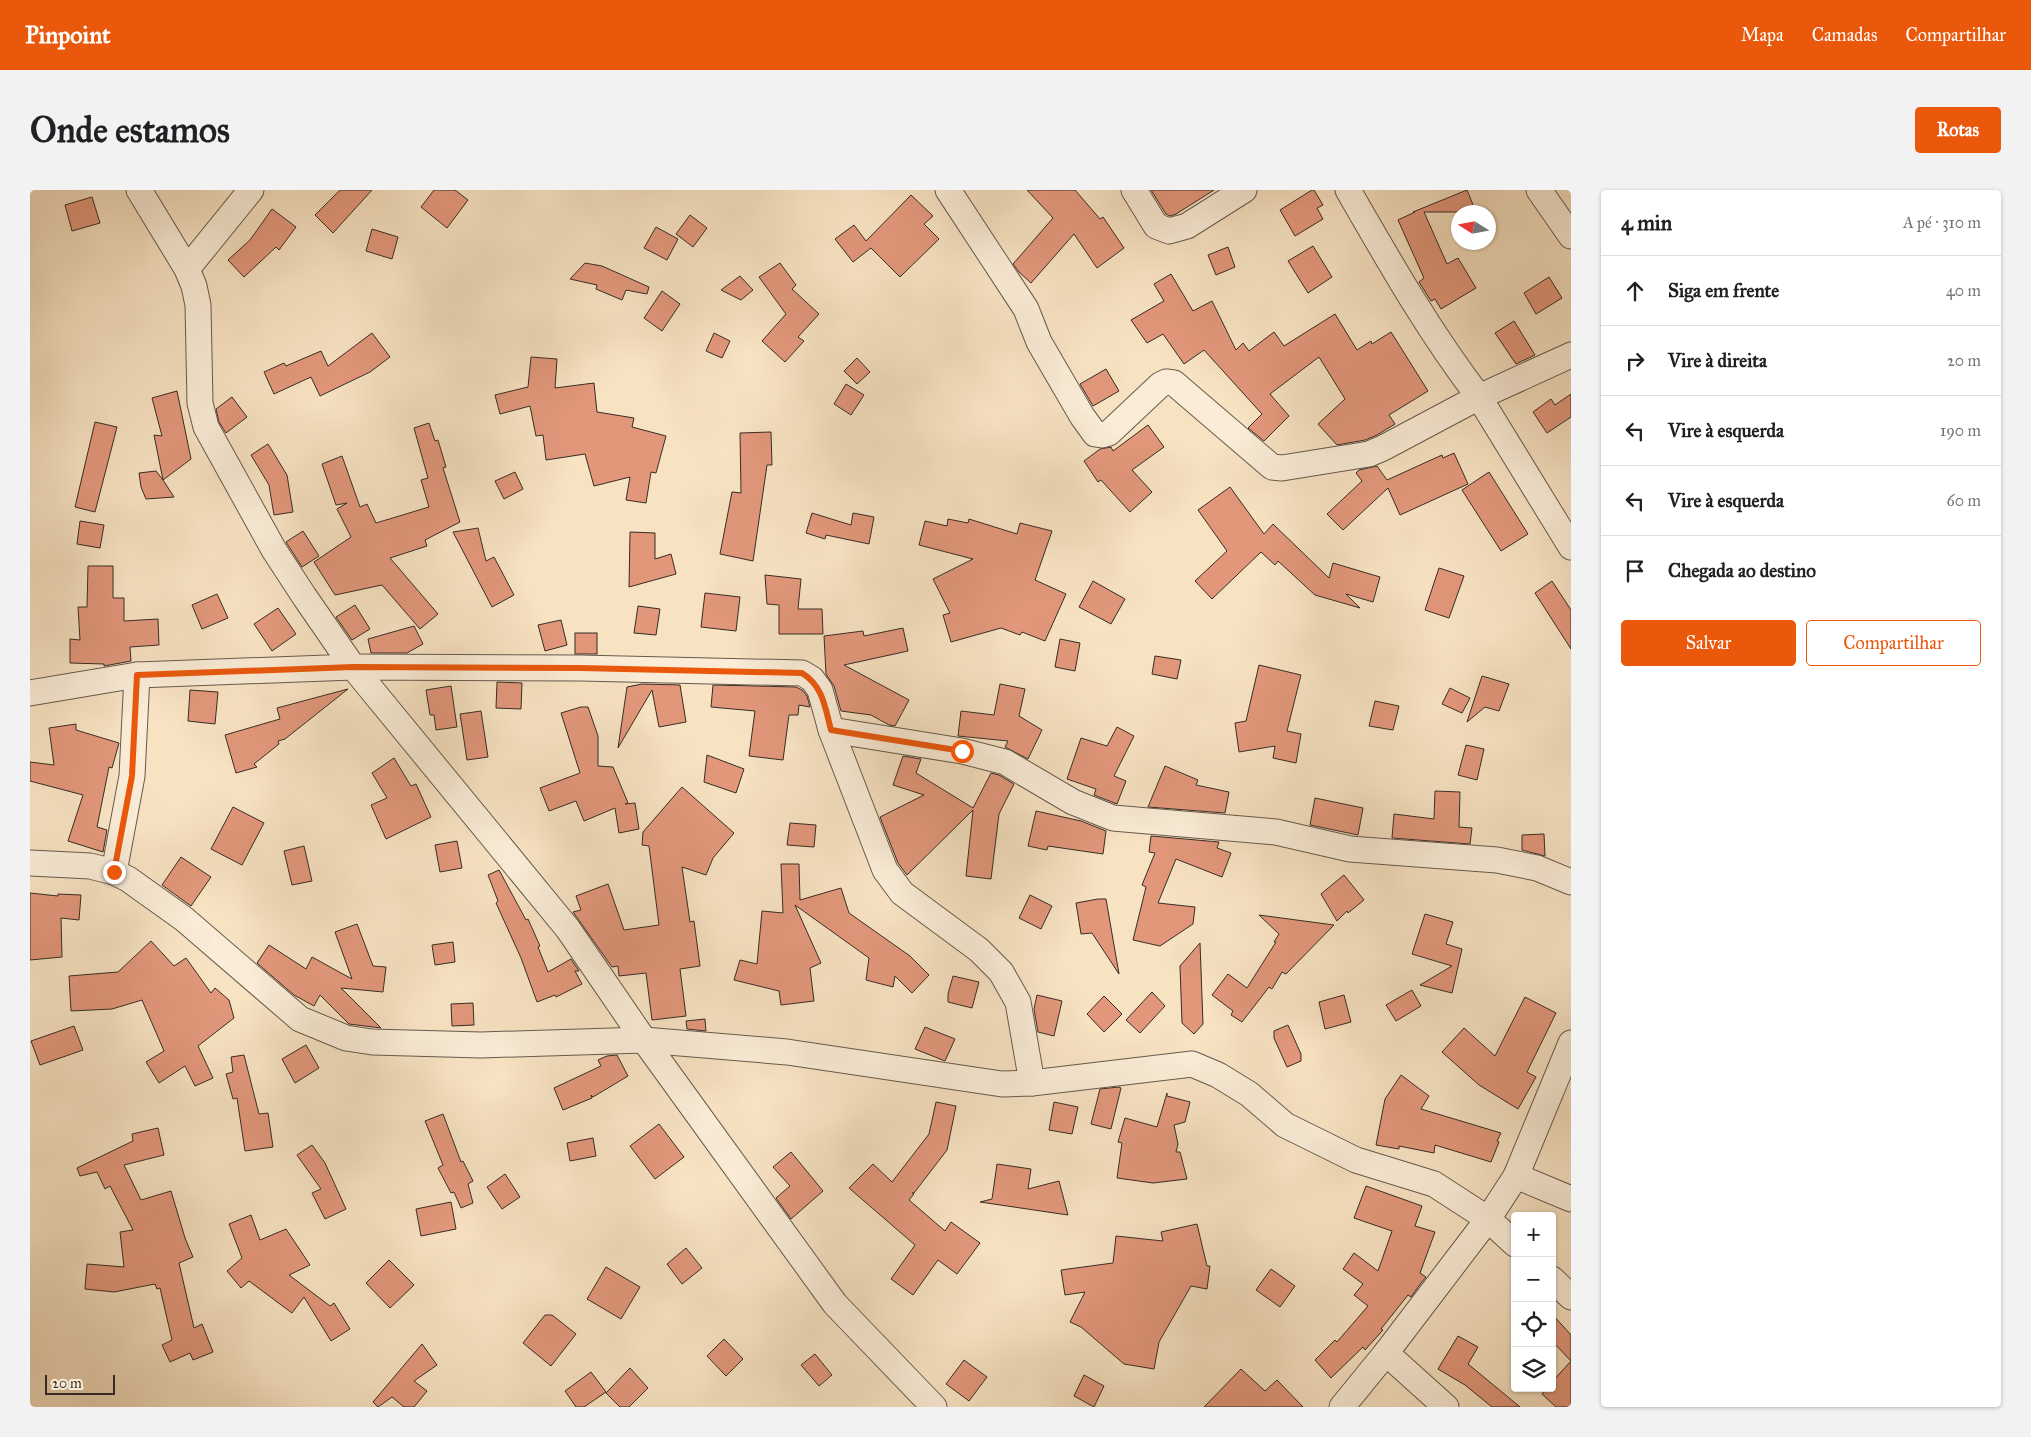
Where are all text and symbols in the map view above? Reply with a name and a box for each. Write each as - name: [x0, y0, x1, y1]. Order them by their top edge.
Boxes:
- text: Pinpoint: [25, 20, 111, 50]
- text: Mapa: [1741, 24, 1784, 46]
- text: Camadas: [1812, 24, 1878, 46]
- text: Compartilhar: [1906, 24, 2006, 46]
- button: Rotas: [1915, 107, 2001, 153]
- text: Onde estamos: [30, 109, 230, 152]
- north arrow: [1451, 205, 1496, 250]
- text: 4 min: [1621, 210, 1672, 236]
- text: A pé · 310 m: [1903, 213, 1981, 232]
- icon: ahead: [1621, 277, 1649, 305]
- text: Siga em frente: [1668, 279, 1779, 302]
- text: 40 m: [1946, 281, 1981, 300]
- icon: right: [1621, 347, 1649, 375]
- text: Vire à direita: [1668, 349, 1767, 372]
- text: 20 m: [1947, 351, 1981, 370]
- icon: left: [1621, 417, 1649, 445]
- text: Vire à esquerda: [1668, 419, 1784, 442]
- text: 190 m: [1940, 421, 1981, 440]
- icon: left: [1621, 487, 1649, 515]
- text: Vire à esquerda: [1668, 489, 1784, 512]
- text: 60 m: [1947, 491, 1981, 510]
- icon: arrive: [1621, 557, 1649, 585]
- text: Chegada ao destino: [1668, 559, 1816, 582]
- button: Salvar: [1621, 620, 1796, 666]
- button: Compartilhar: [1806, 620, 1981, 666]
- route start: [951, 740, 974, 763]
- route end: [103, 861, 126, 884]
- map controls: [1511, 1212, 1556, 1392]
- button: +: [1511, 1212, 1556, 1257]
- button: −: [1511, 1257, 1556, 1302]
- button: locate: [1511, 1302, 1556, 1347]
- button: layers: [1511, 1347, 1556, 1392]
- scale bar: [45, 1372, 115, 1395]
- text: 20 m: [52, 1375, 82, 1392]

